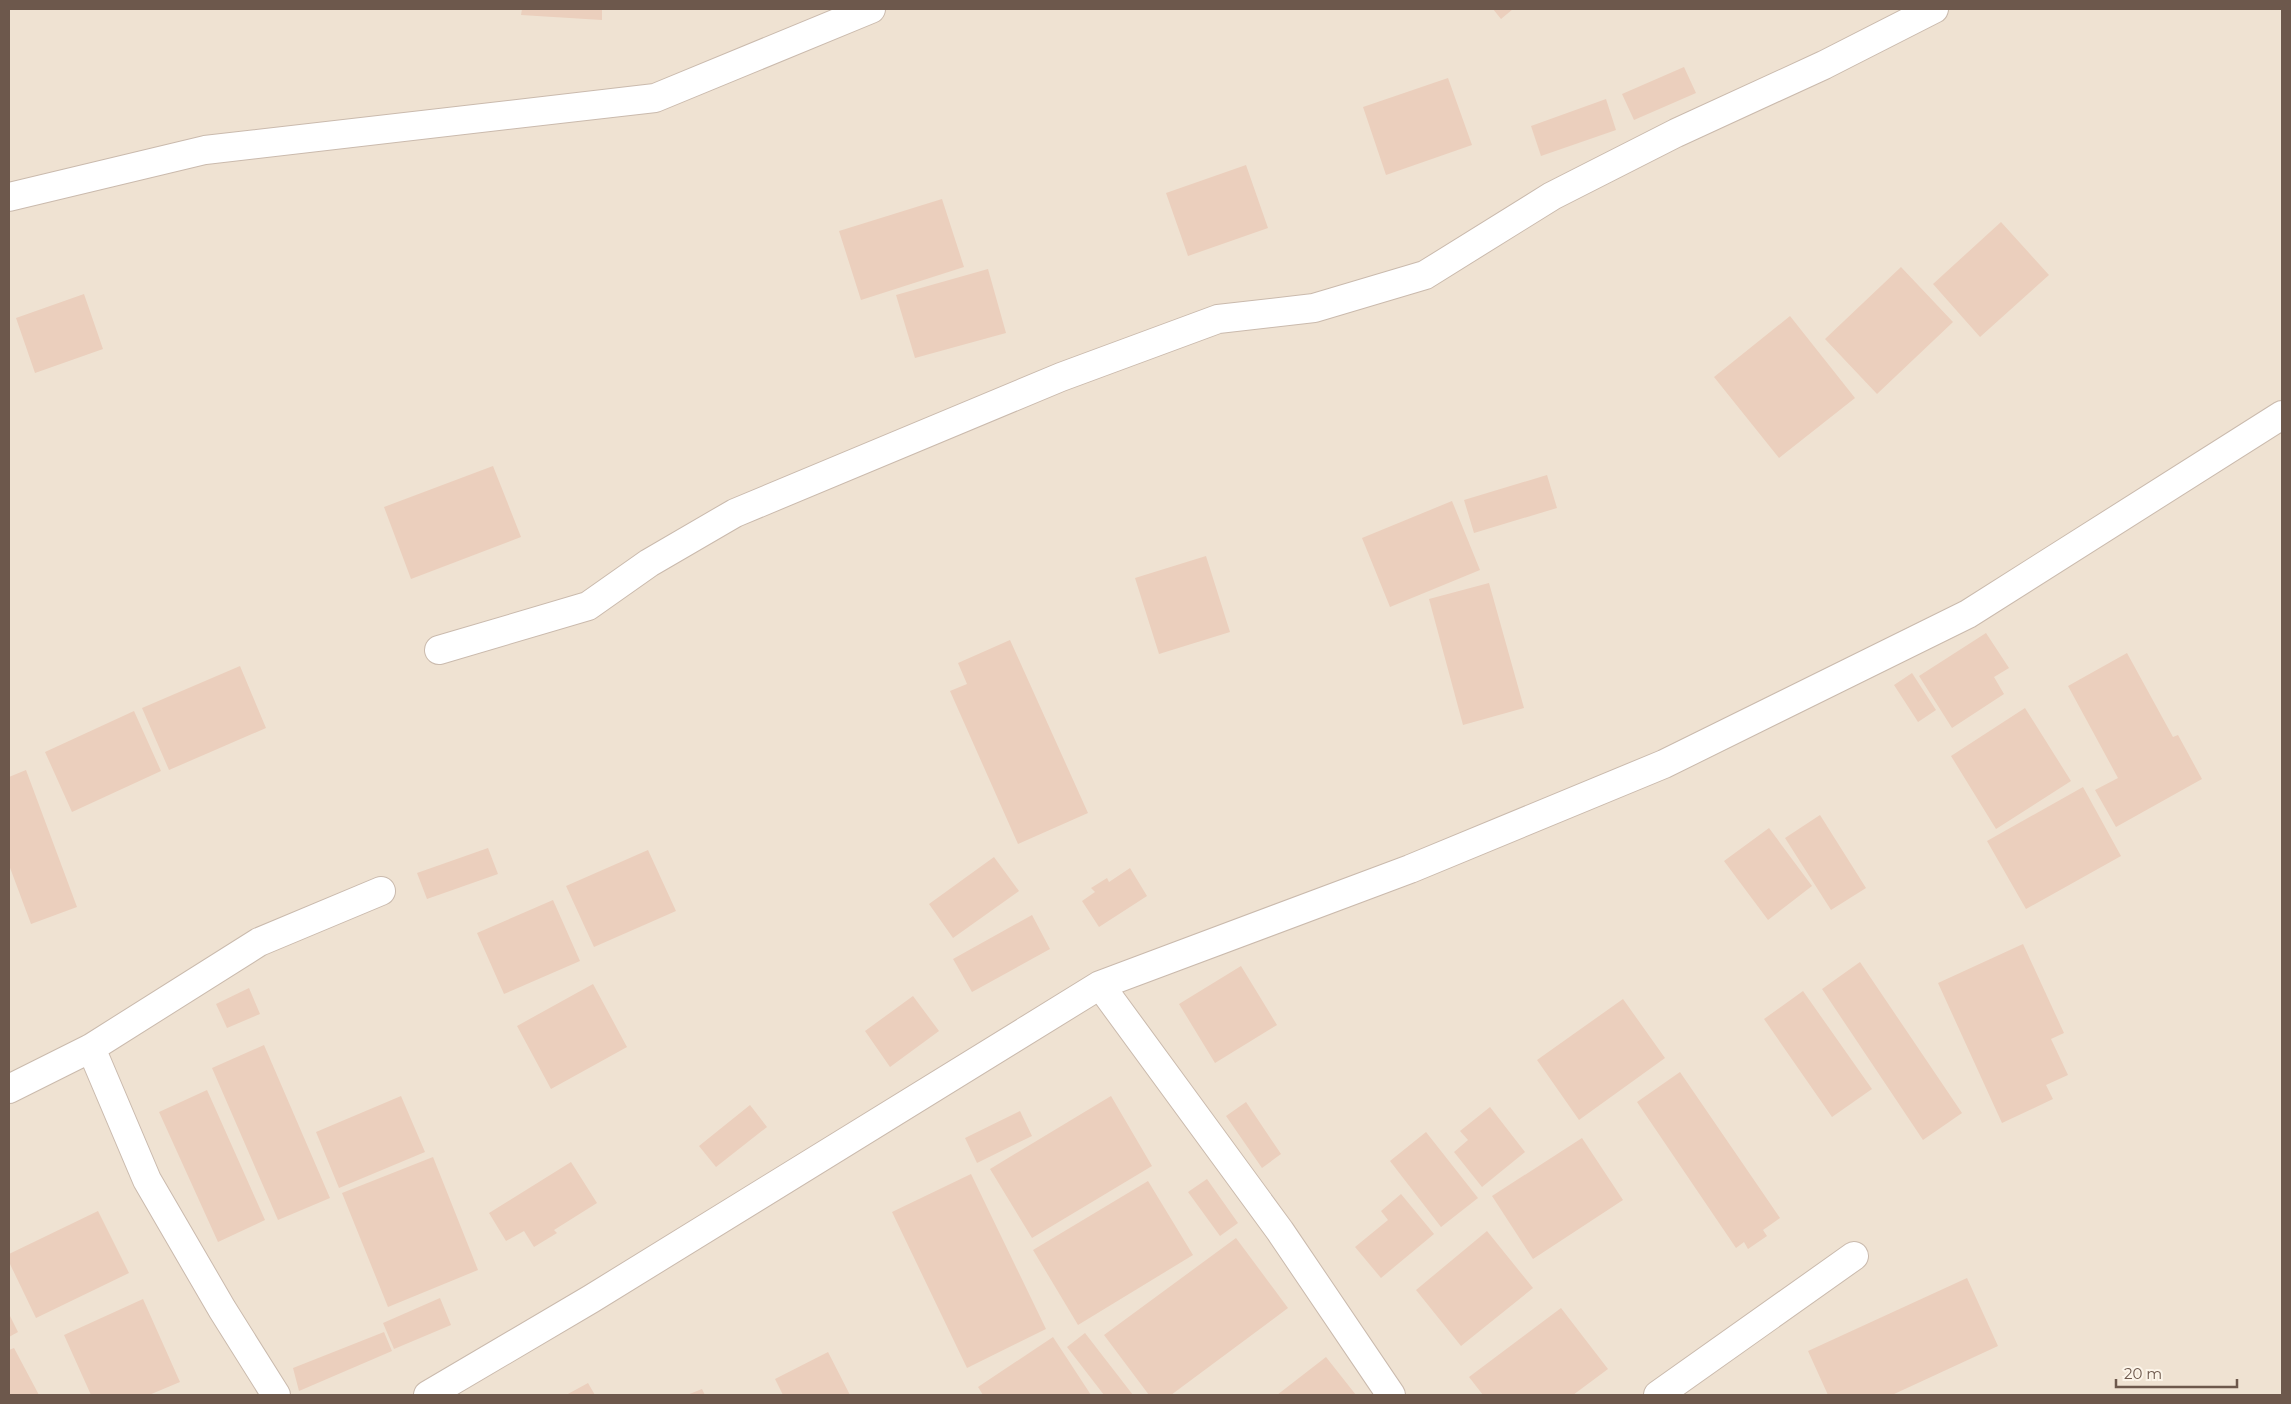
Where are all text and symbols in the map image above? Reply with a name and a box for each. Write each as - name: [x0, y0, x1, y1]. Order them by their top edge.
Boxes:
- scale bar: [2116, 1356, 2237, 1388]
- text: 20 m: [2124, 1364, 2162, 1383]

